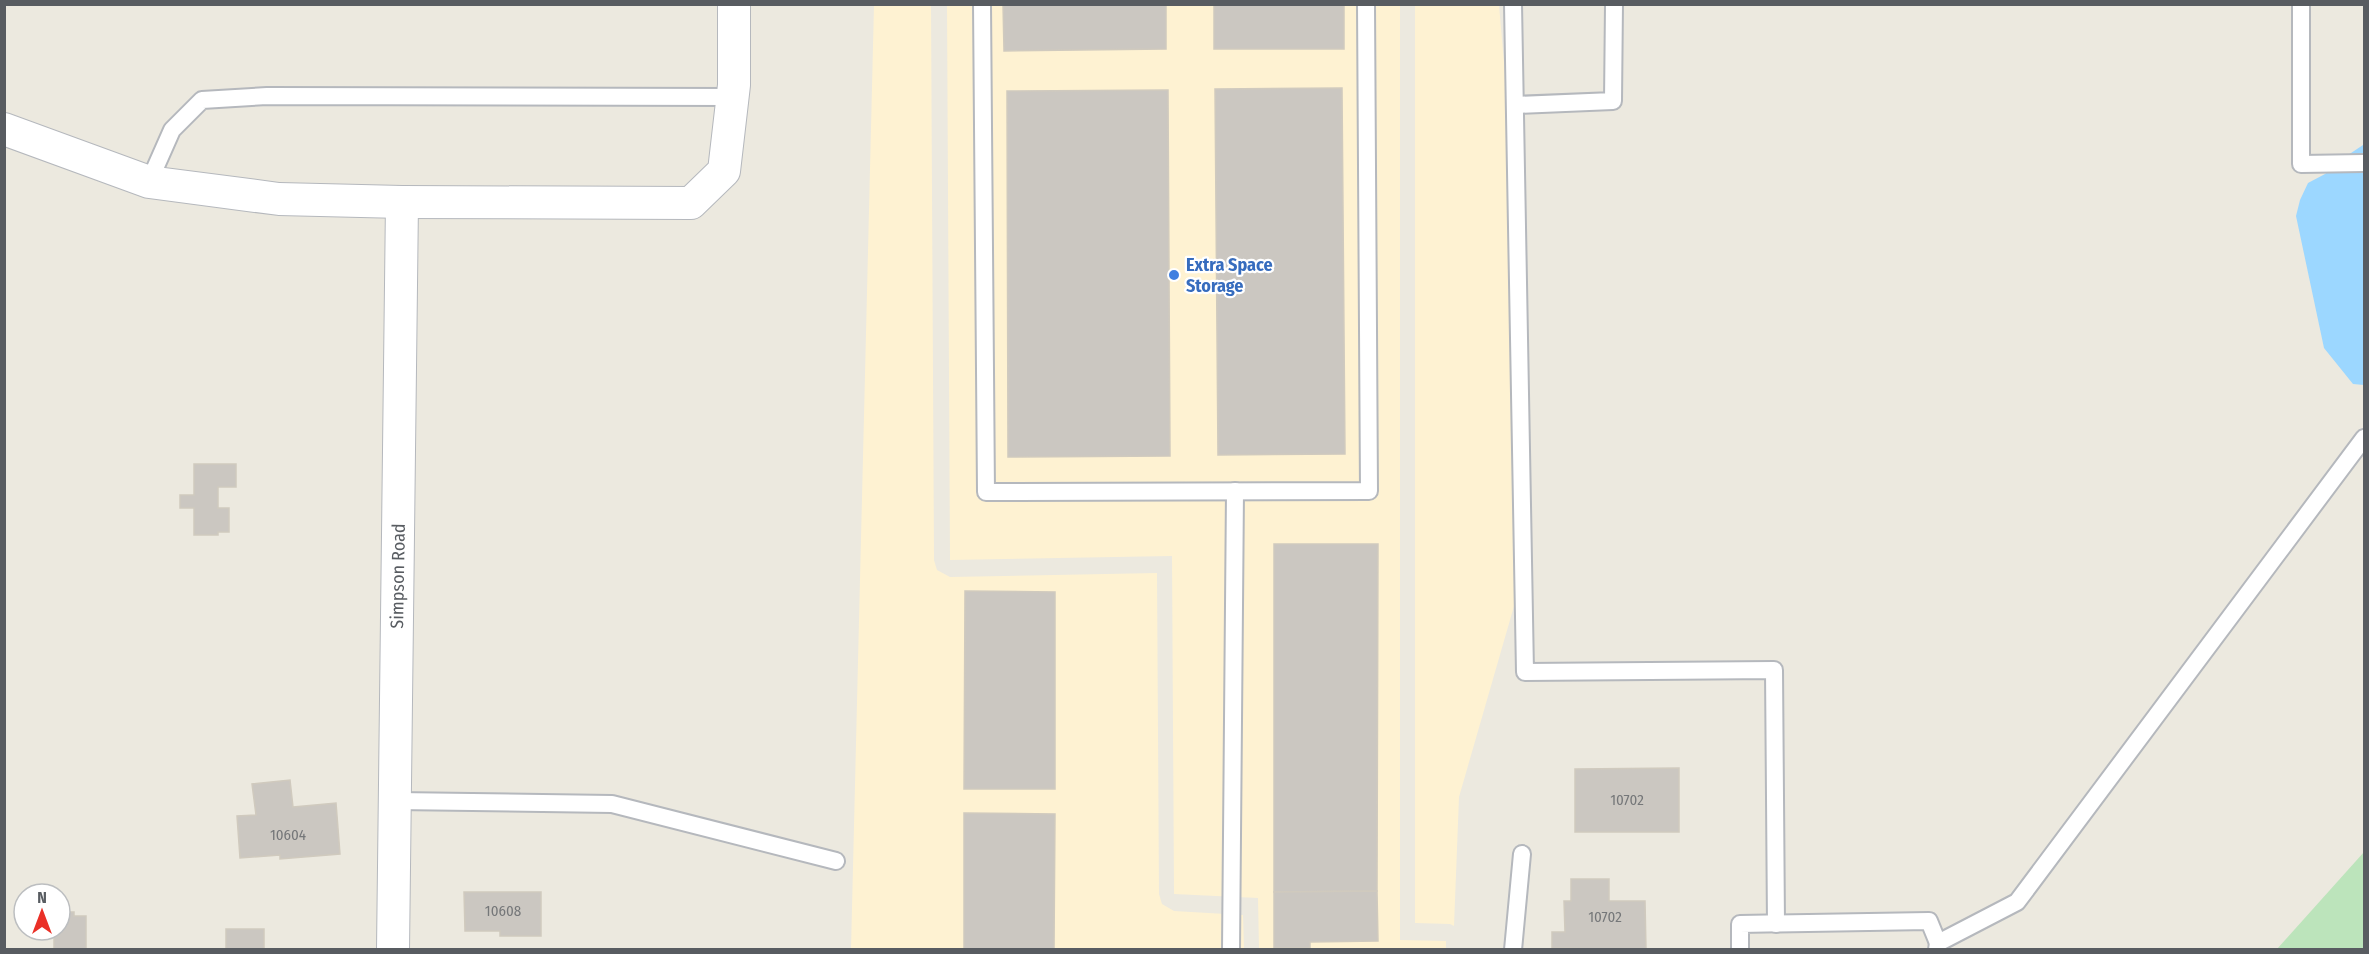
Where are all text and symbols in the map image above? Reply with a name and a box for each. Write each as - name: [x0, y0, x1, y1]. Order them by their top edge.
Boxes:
- place label: Extra Space Storage: [1186, 254, 1273, 297]
- marker: Extra Space Storage: [1167, 268, 1181, 282]
- street label: Simpson Road: [386, 523, 410, 629]
- house number: 10702: [1610, 791, 1644, 809]
- house number: 10604: [270, 826, 306, 844]
- north arrow: [12, 882, 72, 942]
- text: N: [37, 888, 47, 907]
- house number: 10608: [485, 902, 521, 920]
- house number: 10702: [1588, 908, 1622, 926]

